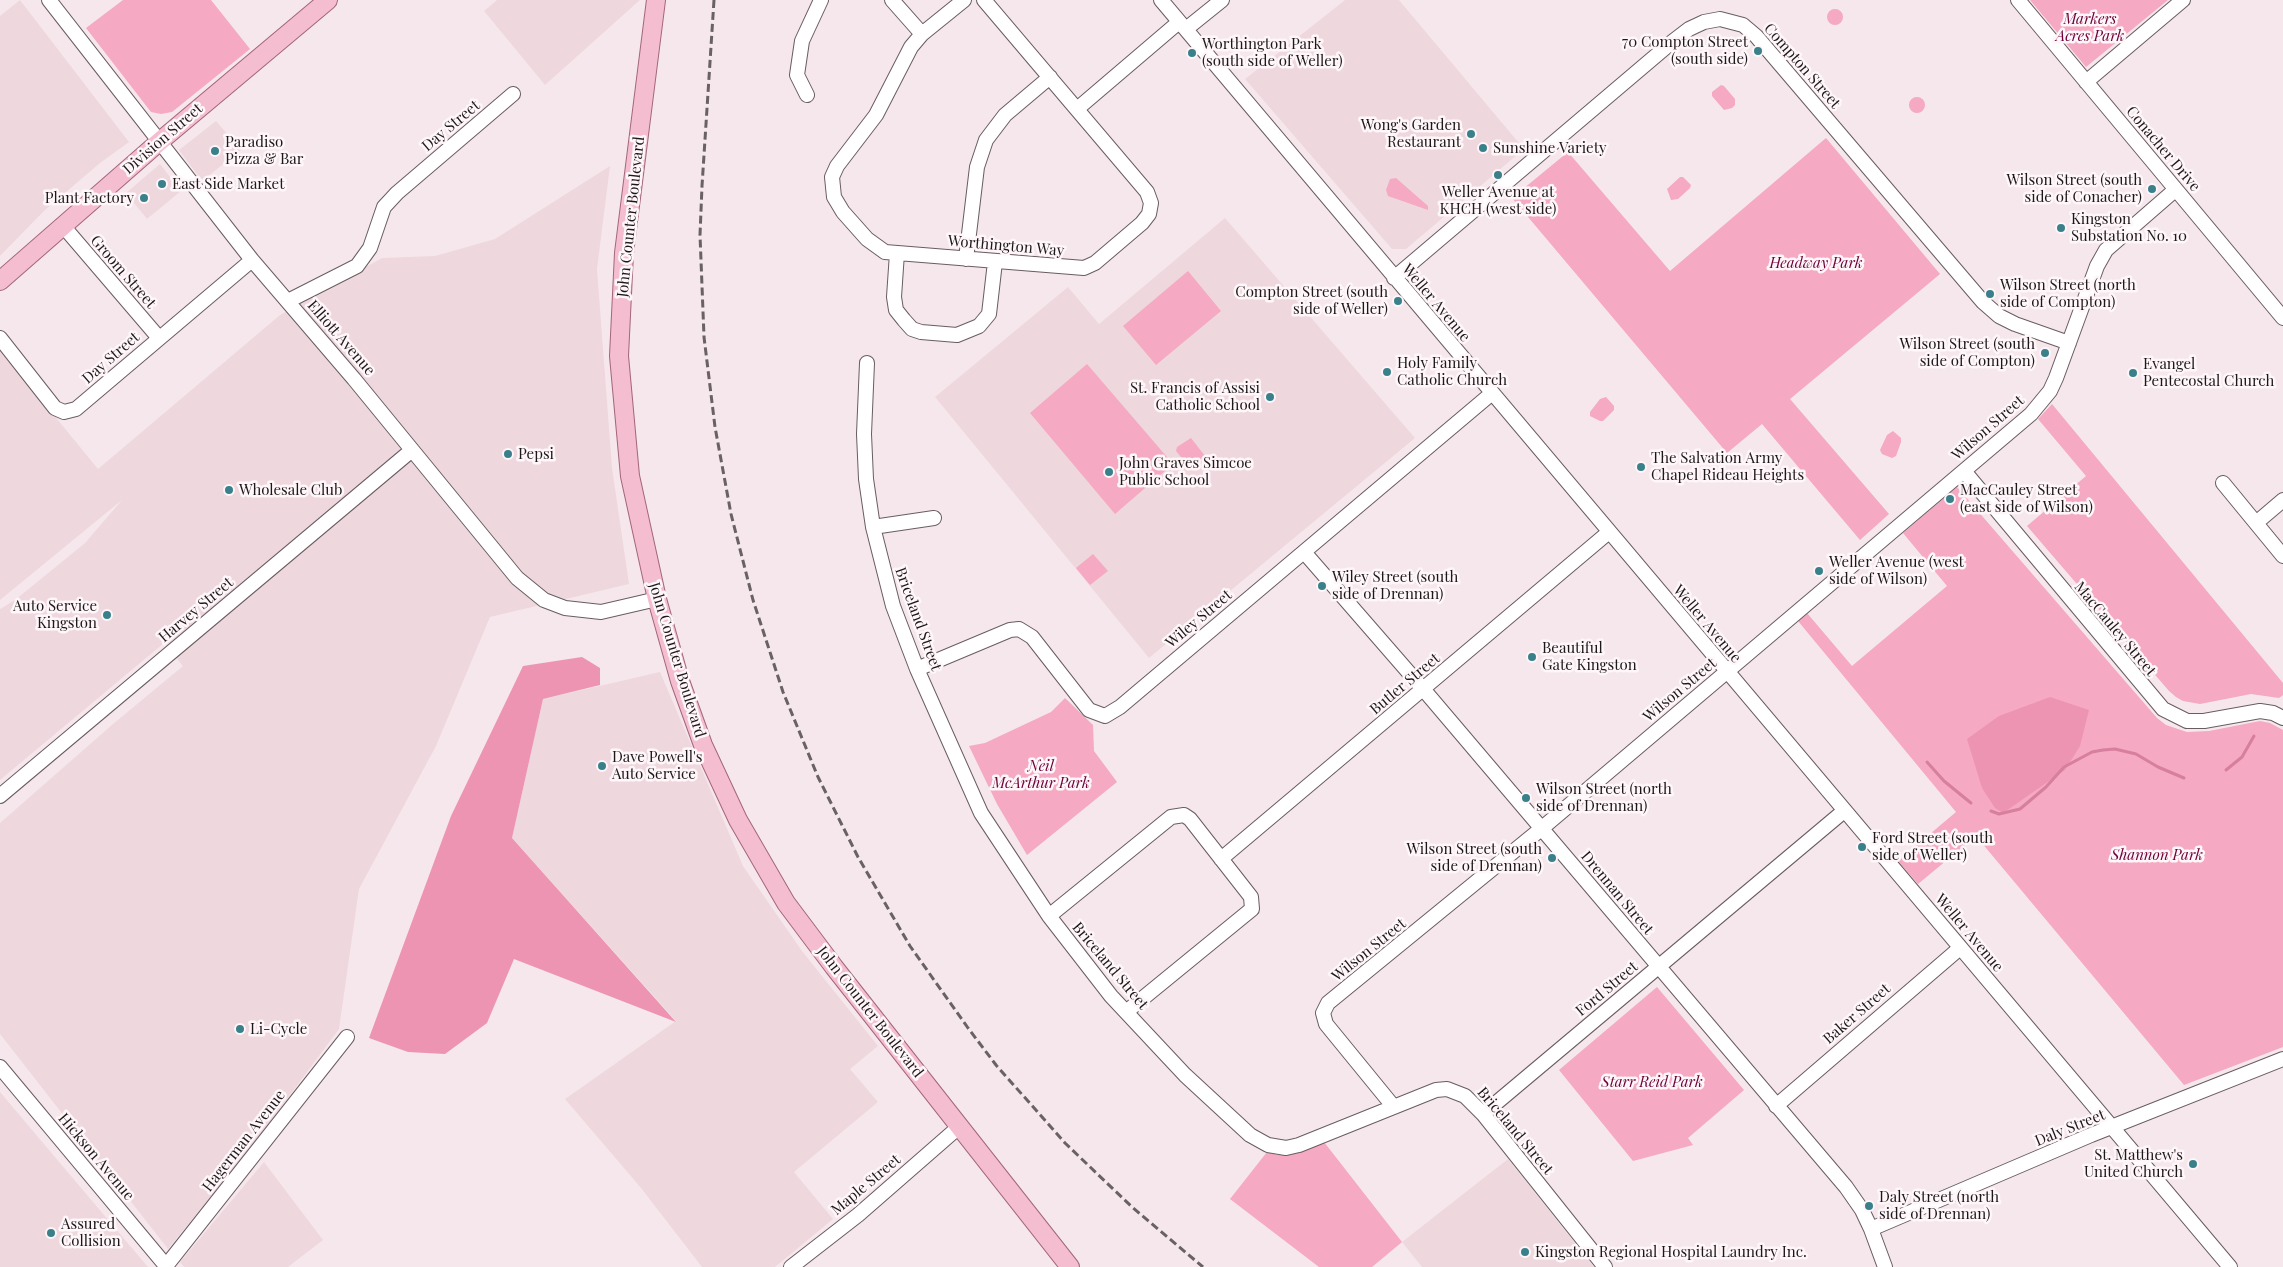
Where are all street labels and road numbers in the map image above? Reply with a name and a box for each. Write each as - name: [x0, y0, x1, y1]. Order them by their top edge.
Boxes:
- street label: Compton Street: [1760, 20, 1844, 112]
- street label: Day Street: [419, 97, 483, 155]
- street label: Division Street: [120, 100, 206, 178]
- street label: Conacher Drive: [2122, 103, 2204, 195]
- street label: John Counter Boulevard: [614, 136, 648, 298]
- street label: Groom Street: [86, 232, 160, 312]
- street label: Worthington Way: [947, 232, 1065, 260]
- street label: Weller Avenue: [1398, 260, 1474, 346]
- street label: Elliott Avenue: [304, 297, 378, 379]
- street label: Day Street: [79, 328, 143, 388]
- street label: Wilson Street: [1948, 392, 2028, 464]
- street label: Briceland Street: [891, 565, 945, 673]
- street label: Harvey Street: [155, 574, 237, 646]
- street label: MacCauley Street: [2070, 578, 2160, 680]
- street label: John Counter Boulevard: [645, 580, 709, 740]
- street label: Weller Avenue: [1669, 581, 1745, 667]
- street label: Wiley Street: [1162, 586, 1236, 652]
- street label: Butler Street: [1366, 650, 1444, 718]
- street label: Wilson Street: [1640, 654, 1720, 726]
- street label: Drennan Street: [1577, 848, 1657, 938]
- street label: Weller Avenue: [1931, 890, 2007, 976]
- street label: Wilson Street: [1328, 915, 1410, 985]
- street label: Briceland Street: [1068, 919, 1152, 1013]
- street label: John Counter Boulevard: [813, 943, 927, 1081]
- street label: Ford Street: [1572, 958, 1642, 1020]
- street label: Baker Street: [1820, 980, 1894, 1048]
- street label: Briceland Street: [1473, 1084, 1557, 1178]
- street label: Hagerman Avenue: [199, 1087, 289, 1195]
- street label: Daly Street: [2032, 1106, 2108, 1150]
- street label: Hickson Avenue: [54, 1110, 138, 1204]
- street label: Maple Street: [828, 1151, 904, 1219]

